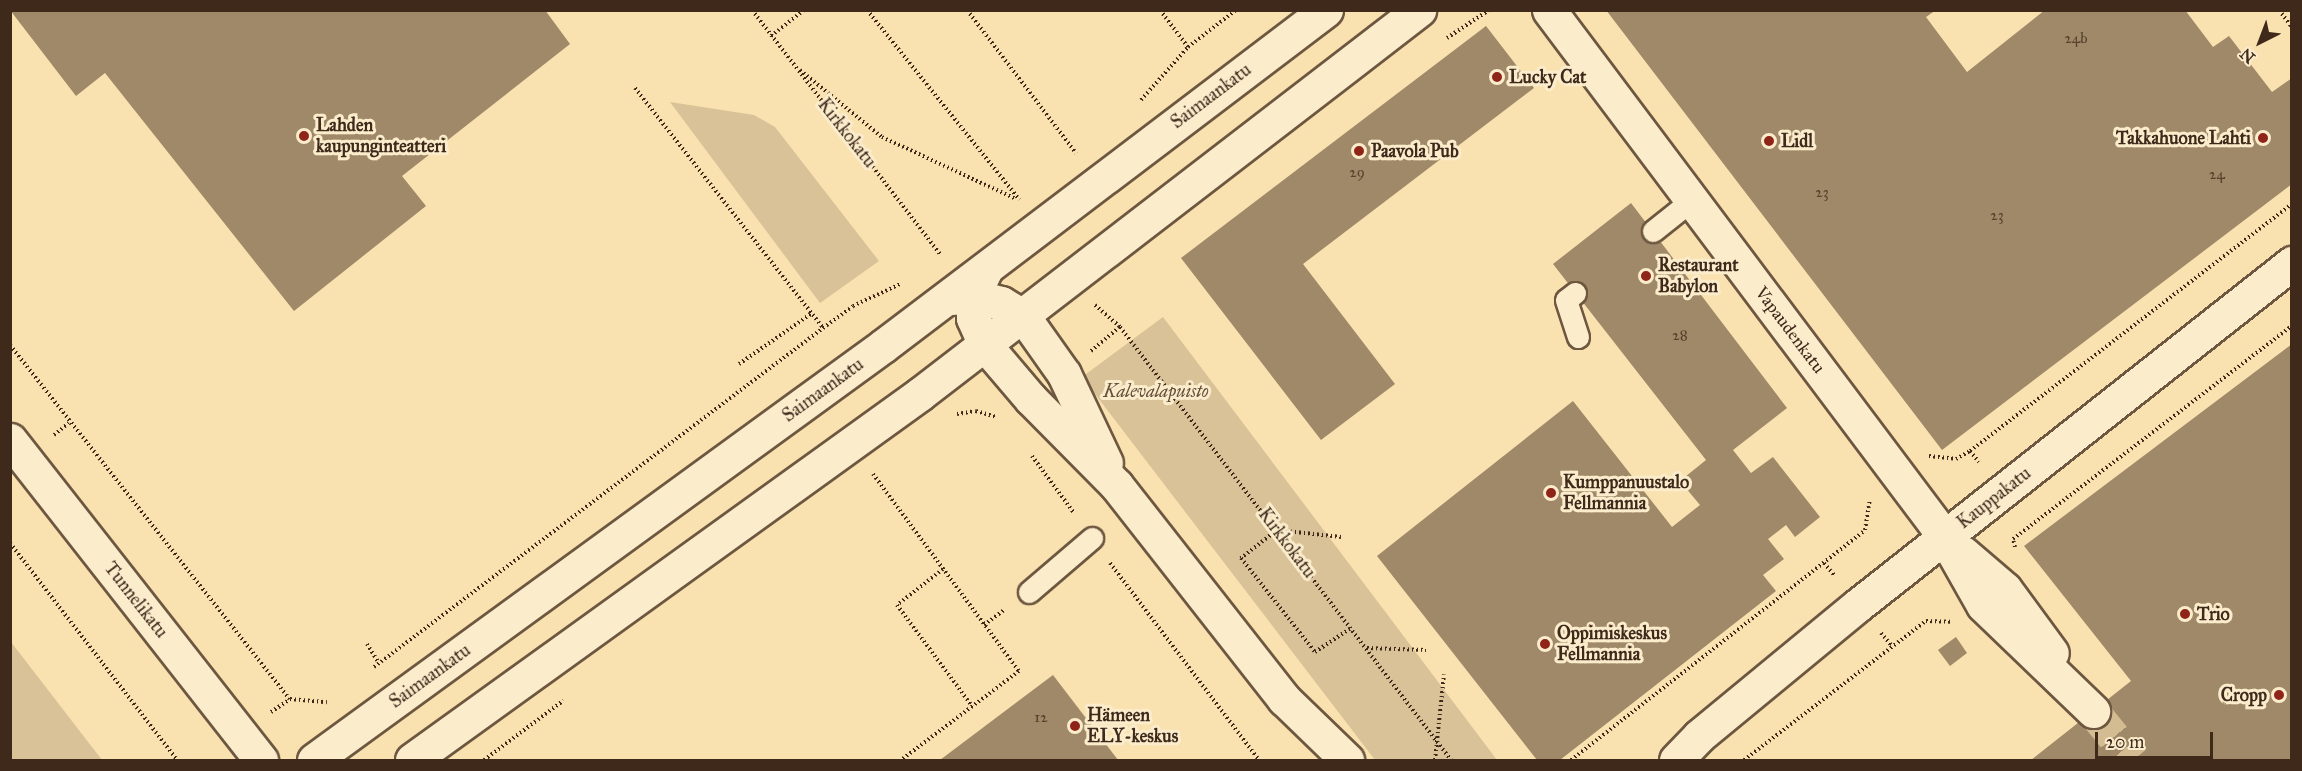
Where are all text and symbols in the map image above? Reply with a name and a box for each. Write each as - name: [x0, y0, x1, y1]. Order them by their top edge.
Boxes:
- north arrow: [2230, 12, 2290, 72]
- house number: 24b: [2064, 30, 2088, 48]
- text: N: [2236, 44, 2259, 67]
- street label: Saimaankatu: [1167, 59, 1255, 133]
- place label: Lucky Cat: [1509, 66, 1586, 88]
- marker: Lucky Cat: [1490, 70, 1504, 84]
- street label: Kirkkokatu: [813, 94, 881, 172]
- place label: Lahden kaupunginteatteri: [316, 115, 446, 158]
- place label: Takkahuone Lahti: [2116, 127, 2251, 149]
- marker: Lahden kaupunginteatteri: [297, 129, 311, 143]
- place label: Lidl: [1781, 130, 1813, 152]
- marker: Takkahuone Lahti: [2256, 131, 2270, 145]
- marker: Lidl: [1762, 134, 1776, 148]
- place label: Paavola Pub: [1371, 140, 1459, 162]
- marker: Paavola Pub: [1352, 144, 1366, 158]
- house number: 29: [1349, 164, 1365, 182]
- house number: 24: [2209, 166, 2225, 184]
- house number: 23: [1815, 184, 1829, 202]
- house number: 23: [1990, 207, 2004, 225]
- place label: Restaurant Babylon: [1658, 255, 1739, 298]
- marker: Restaurant Babylon: [1639, 269, 1653, 283]
- street label: Vapaudenkatu: [1750, 282, 1830, 378]
- house number: 28: [1672, 327, 1688, 345]
- street label: Saimaankatu: [778, 353, 868, 427]
- park label: Kalevalapuisto: [1103, 380, 1209, 402]
- street label: Kauppakatu: [1953, 463, 2035, 533]
- place label: Kumppanuustalo Fellmannia: [1563, 472, 1689, 514]
- marker: Kumppanuustalo Fellmannia: [1544, 486, 1558, 500]
- street label: Kirkkokatu: [1254, 504, 1320, 582]
- street label: Tunnelikatu: [100, 558, 172, 642]
- place label: Trio: [2197, 603, 2230, 625]
- marker: Trio: [2178, 607, 2192, 621]
- place label: Oppimiskeskus Fellmannia: [1557, 623, 1667, 666]
- marker: Oppimiskeskus Fellmannia: [1538, 637, 1552, 651]
- street label: Saimaankatu: [385, 639, 475, 713]
- place label: Cropp: [2221, 684, 2267, 706]
- marker: Cropp: [2272, 688, 2286, 702]
- place label: Hämeen ELY-keskus: [1087, 705, 1178, 748]
- house number: 12: [1034, 709, 1048, 727]
- marker: Hämeen ELY-keskus: [1068, 719, 1082, 733]
- scale bar: [2098, 720, 2216, 758]
- text: 20 m: [2106, 731, 2144, 753]

